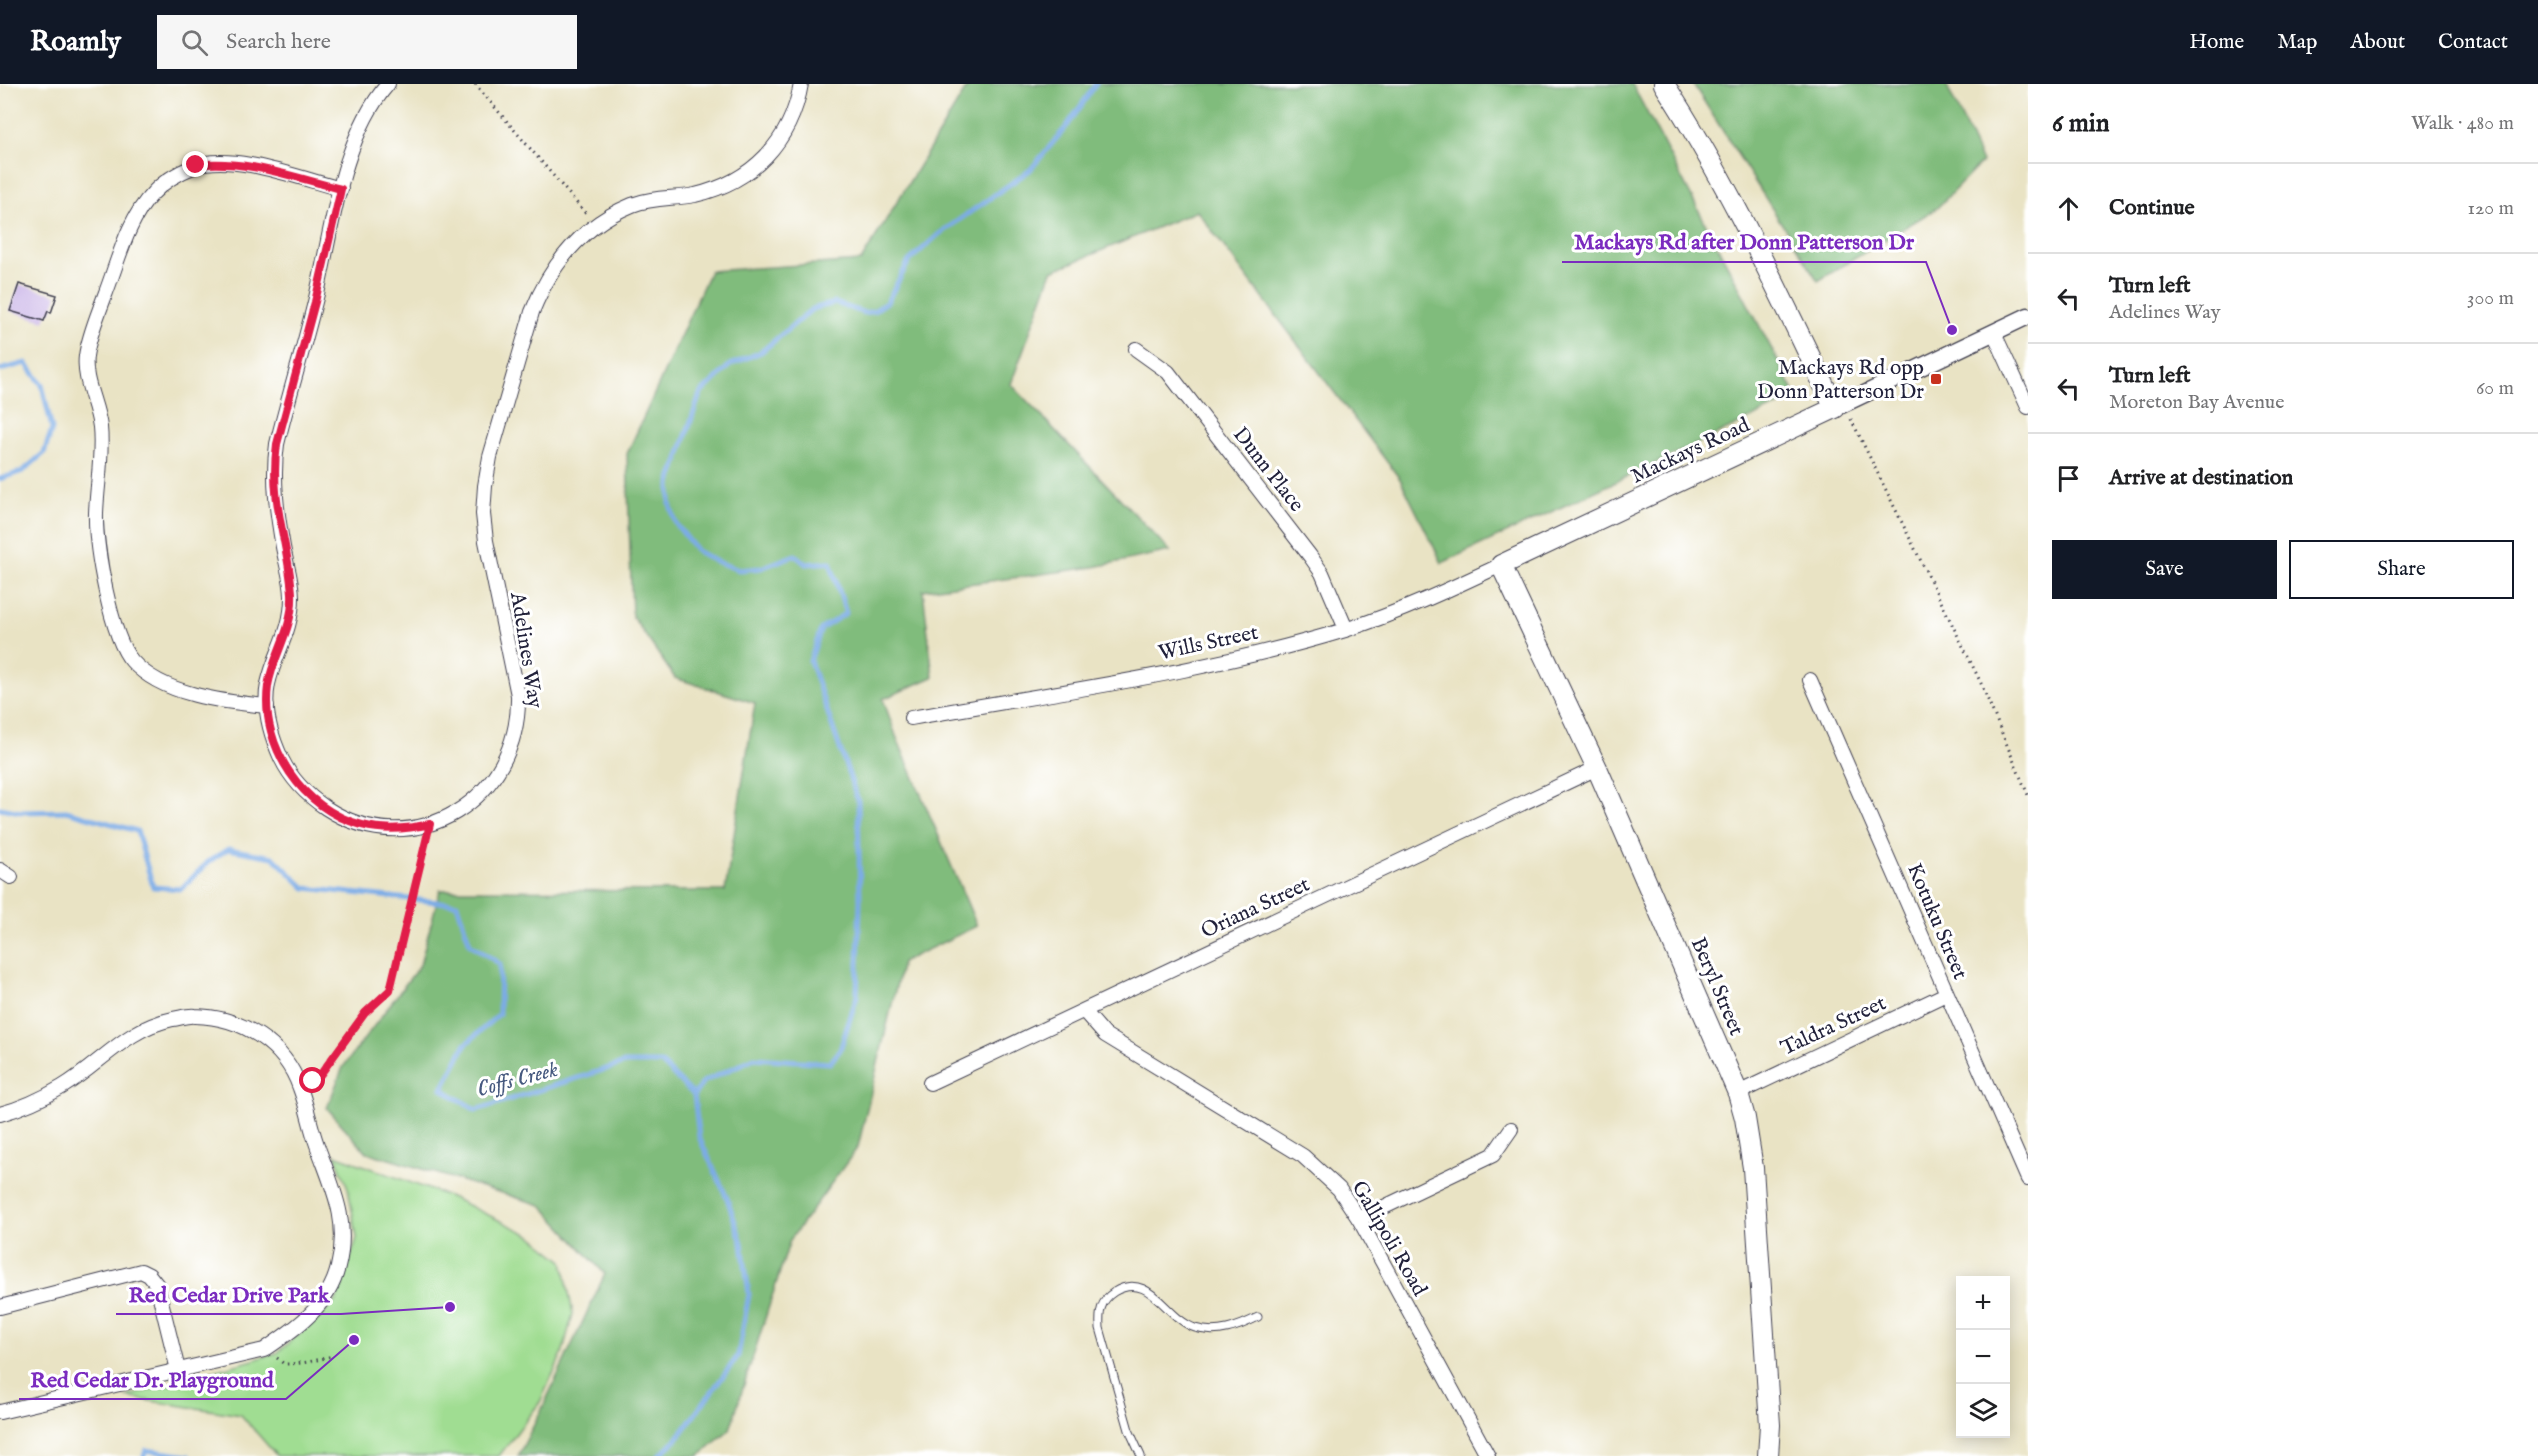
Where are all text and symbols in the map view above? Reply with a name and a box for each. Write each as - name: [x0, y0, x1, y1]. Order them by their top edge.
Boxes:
- search box: [157, 15, 577, 69]
- text: Roamly: [30, 25, 121, 60]
- icon: search: [178, 26, 211, 59]
- text: Search here: [226, 28, 331, 56]
- text: Home: [2189, 29, 2244, 56]
- text: Map: [2277, 29, 2317, 56]
- text: About: [2350, 29, 2405, 56]
- text: Contact: [2438, 29, 2508, 56]
- text: 6 min: [2052, 107, 2110, 140]
- text: Walk · 480 m: [2411, 111, 2514, 136]
- route end: [182, 151, 208, 177]
- icon: ahead: [2052, 192, 2085, 225]
- text: Continue: [2109, 194, 2195, 222]
- text: 120 m: [2468, 196, 2514, 221]
- callout: Mackays Rd after Donn Patterson Dr: [1562, 222, 1926, 262]
- text: Mackays Rd after Donn Patterson Dr: [1574, 229, 1915, 257]
- text: Turn left: [2109, 272, 2191, 300]
- icon: left: [2052, 282, 2085, 315]
- text: 300 m: [2467, 286, 2514, 311]
- text: Adelines Way: [2109, 300, 2221, 325]
- place label: Mackays Rd opp Donn Patterson Dr: [1757, 355, 1924, 406]
- text: Turn left: [2109, 362, 2191, 390]
- marker: Mackays Rd opp Donn Patterson Dr: [1929, 372, 1943, 386]
- icon: left: [2052, 372, 2085, 405]
- text: 60 m: [2476, 376, 2514, 401]
- text: Moreton Bay Avenue: [2109, 390, 2284, 415]
- street label: Mackays Road: [1627, 412, 1755, 491]
- street label: Dunn Place: [1226, 422, 1310, 518]
- icon: arrive: [2052, 462, 2085, 495]
- text: Arrive at destination: [2109, 464, 2293, 492]
- button: Save: [2052, 540, 2277, 599]
- button: Share: [2289, 540, 2514, 599]
- street label: Adelines Way: [503, 589, 548, 711]
- street label: Wills Street: [1156, 620, 1261, 667]
- street label: Kotuku Street: [1900, 860, 1973, 984]
- street label: Oriana Street: [1197, 871, 1314, 945]
- street label: Beryl Street: [1684, 934, 1749, 1040]
- street label: Taldra Street: [1777, 990, 1891, 1063]
- water label: Coffs Creek: [474, 1056, 561, 1104]
- route start: [299, 1067, 325, 1093]
- street label: Gallipoli Road: [1345, 1176, 1433, 1302]
- callout: Red Cedar Drive Park: [116, 1274, 341, 1314]
- map controls: [1956, 1276, 2010, 1438]
- button: +: [1956, 1276, 2010, 1330]
- text: Red Cedar Drive Park: [128, 1282, 331, 1310]
- button: −: [1956, 1330, 2010, 1384]
- callout: Red Cedar Dr. Playground: [19, 1359, 286, 1399]
- text: Red Cedar Dr. Playground: [30, 1367, 275, 1395]
- button: layers: [1956, 1384, 2010, 1438]

